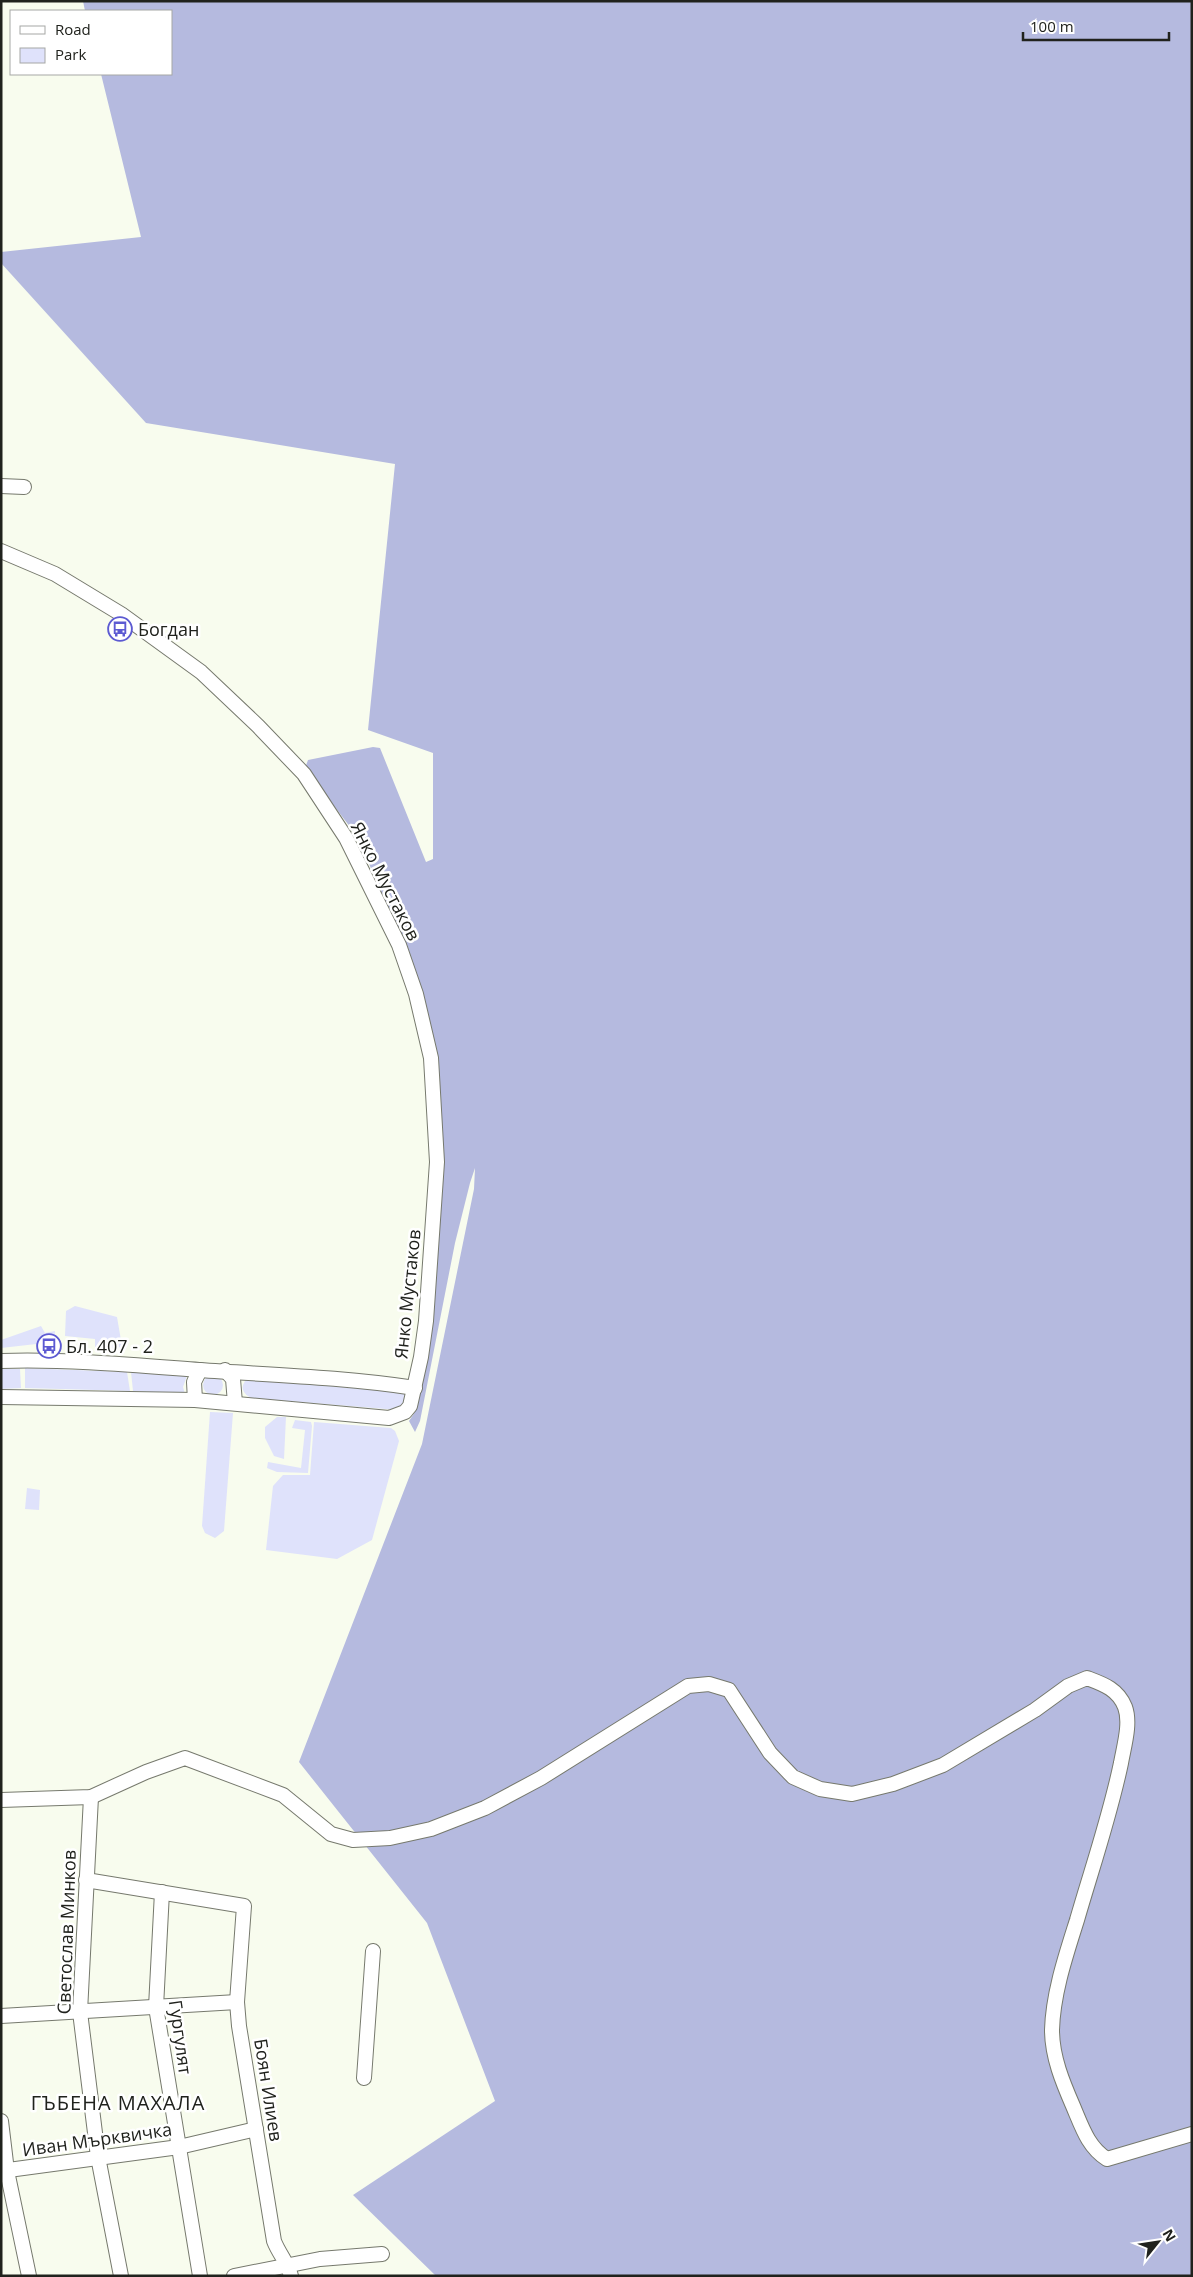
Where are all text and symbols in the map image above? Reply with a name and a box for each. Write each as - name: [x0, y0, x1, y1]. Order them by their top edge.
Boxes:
- legend: [10, 10, 172, 75]
- scale bar: [1023, 10, 1169, 42]
- text: 100 m: [1030, 16, 1074, 36]
- text: Road: [55, 19, 91, 39]
- text: Park: [55, 44, 86, 64]
- bus stop icon: Богдан: [107, 616, 133, 642]
- place label: Богдан: [138, 617, 199, 641]
- street label: Янко Мустаков: [346, 817, 426, 945]
- street label: Янко Мустаков: [388, 1228, 426, 1360]
- bus stop icon: Бл. 407 - 2: [36, 1333, 62, 1359]
- place label: Бл. 407 - 2: [66, 1334, 153, 1358]
- street label: Светослав Минков: [51, 1849, 81, 2015]
- street label: Гургулят: [164, 1998, 198, 2076]
- street label: Боян Илиев: [249, 2037, 289, 2143]
- district label: ГЪБЕНА МАХАЛА: [31, 2089, 205, 2116]
- street label: Иван Мърквичка: [21, 2117, 173, 2161]
- north arrow: [1133, 2217, 1183, 2267]
- text: N: [1159, 2226, 1181, 2245]

